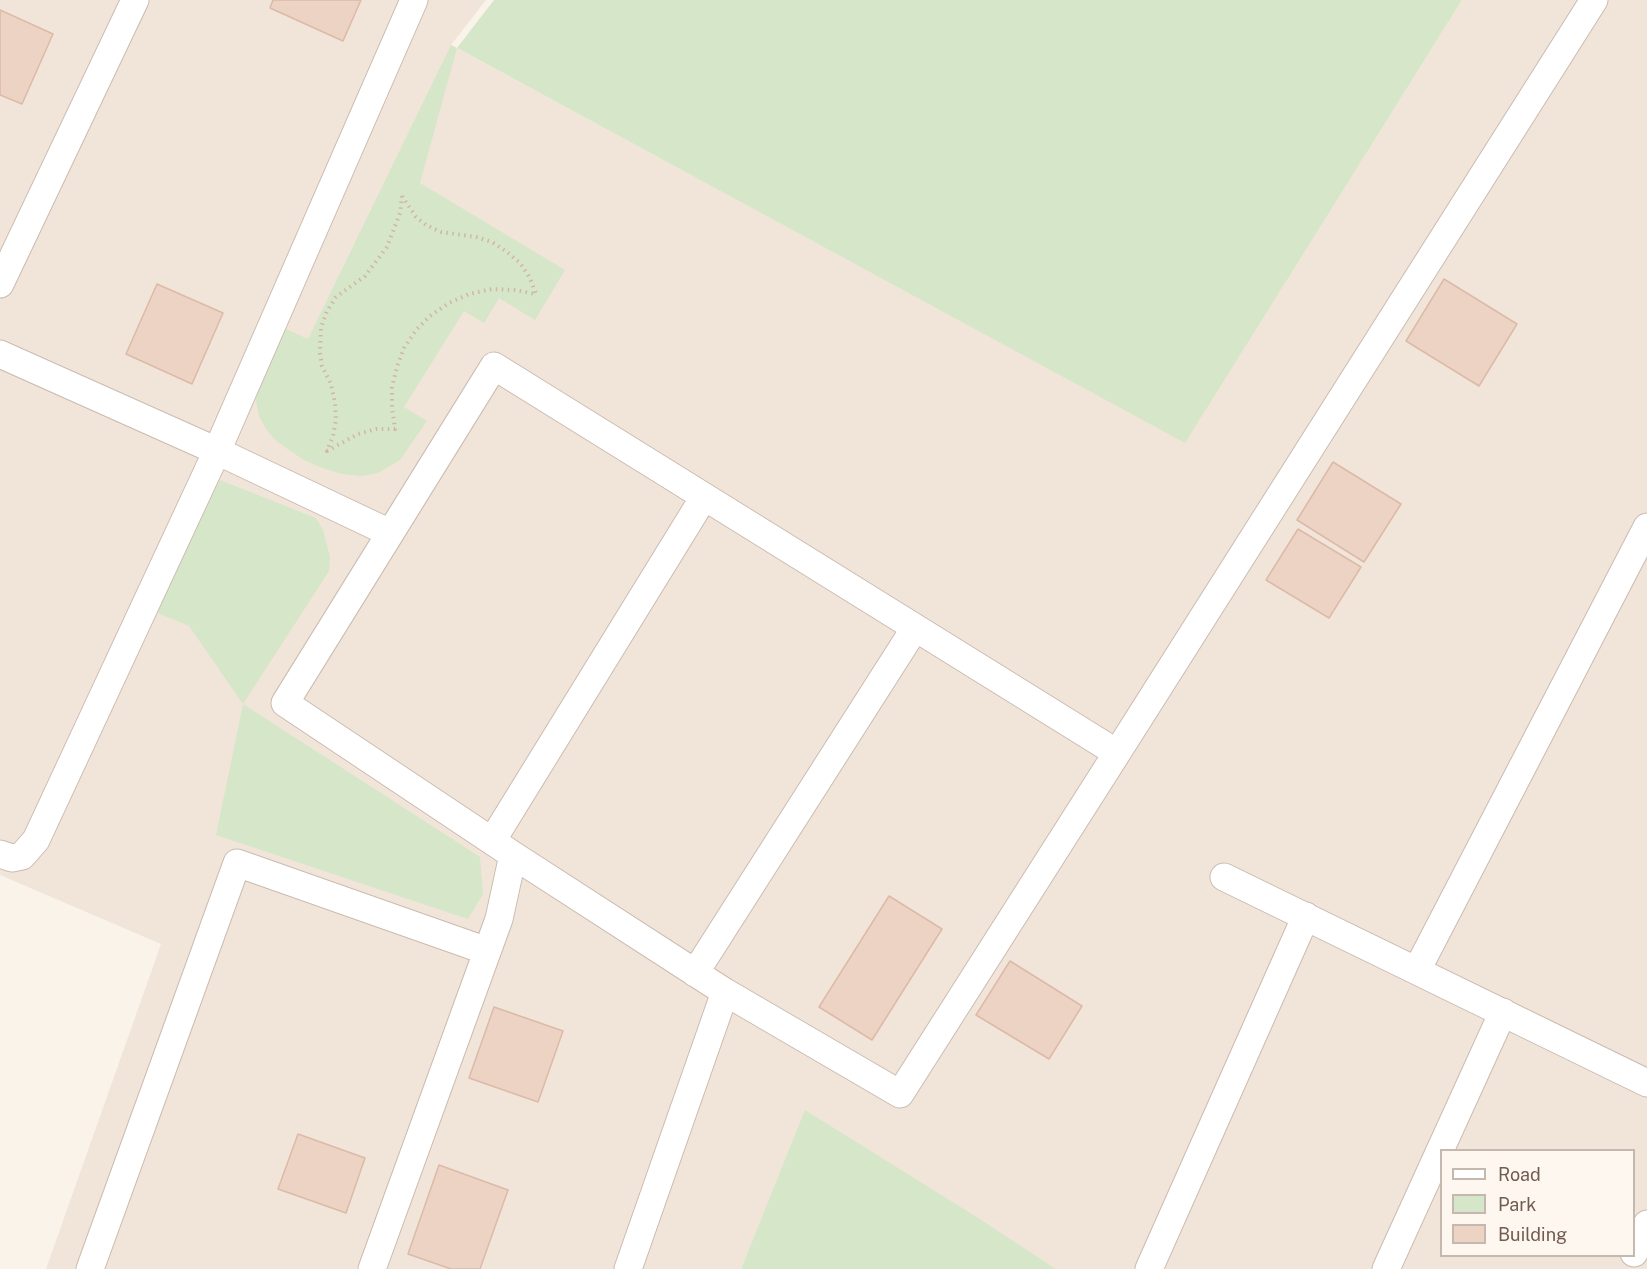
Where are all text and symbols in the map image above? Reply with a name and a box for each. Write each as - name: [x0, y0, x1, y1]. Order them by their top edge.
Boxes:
- legend: [1440, 1149, 1635, 1257]
- text: Road: [1498, 1164, 1541, 1185]
- text: Park: [1498, 1194, 1536, 1215]
- text: Building: [1498, 1224, 1567, 1245]

